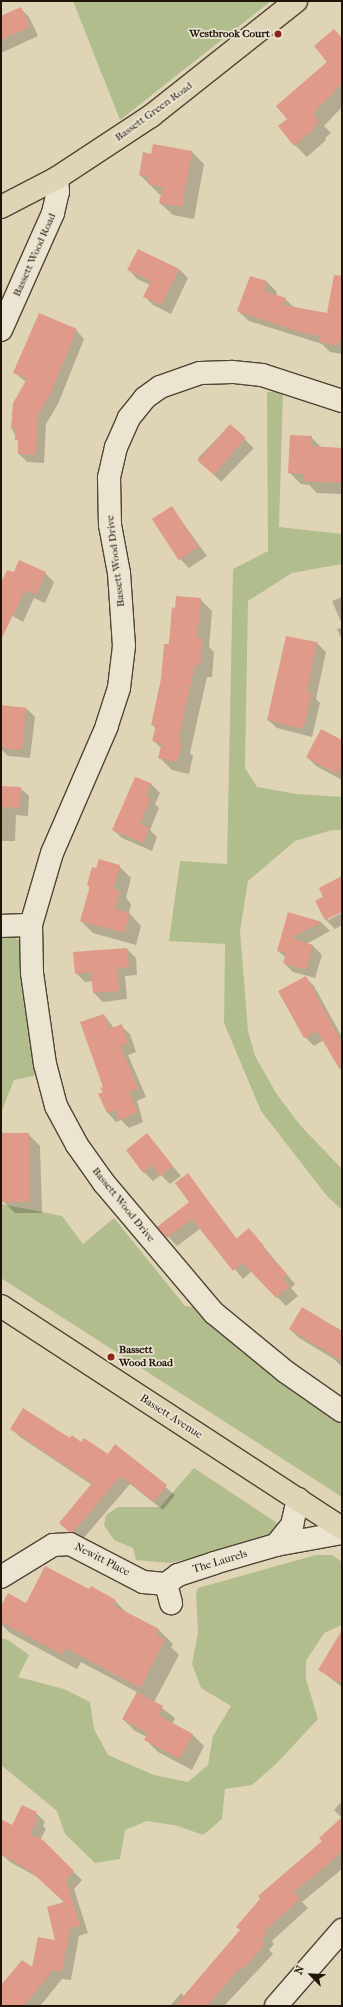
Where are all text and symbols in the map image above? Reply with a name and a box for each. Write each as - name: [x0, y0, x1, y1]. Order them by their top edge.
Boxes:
- place label: Westbrook Court: [189, 27, 270, 41]
- marker: Westbrook Court: [273, 29, 283, 39]
- street label: Bassett Green Road: [113, 79, 195, 145]
- street label: Bassett Wood Road: [11, 211, 59, 299]
- street label: Bassett Wood Drive: [104, 514, 128, 608]
- street label: Bassett Wood Drive: [89, 1165, 157, 1245]
- place label: Bassett Wood Road: [119, 1344, 173, 1370]
- marker: Bassett Wood Road: [106, 1352, 116, 1362]
- street label: Bassett Avenue: [137, 1392, 205, 1442]
- street label: Newitt Place: [72, 1540, 132, 1580]
- street label: The Laurels: [191, 1547, 249, 1577]
- north arrow: [291, 1955, 331, 1995]
- text: N: [292, 1963, 307, 1976]

